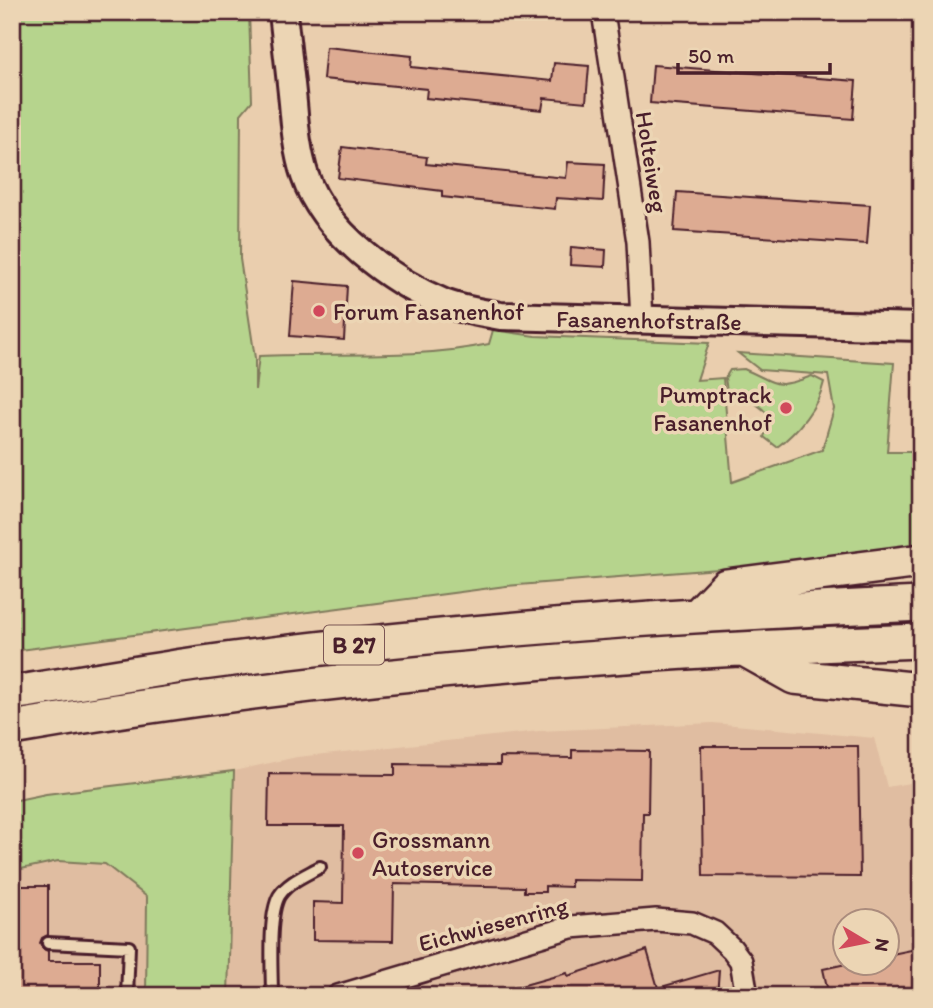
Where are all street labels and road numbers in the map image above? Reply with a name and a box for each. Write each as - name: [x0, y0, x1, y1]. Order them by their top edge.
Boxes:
- street label: Holteiweg: [630, 109, 674, 215]
- street label: Fasanenhofstraße: [556, 304, 742, 336]
- road number: B 27: [324, 625, 384, 664]
- street label: Eichwiesenring: [415, 890, 572, 958]

